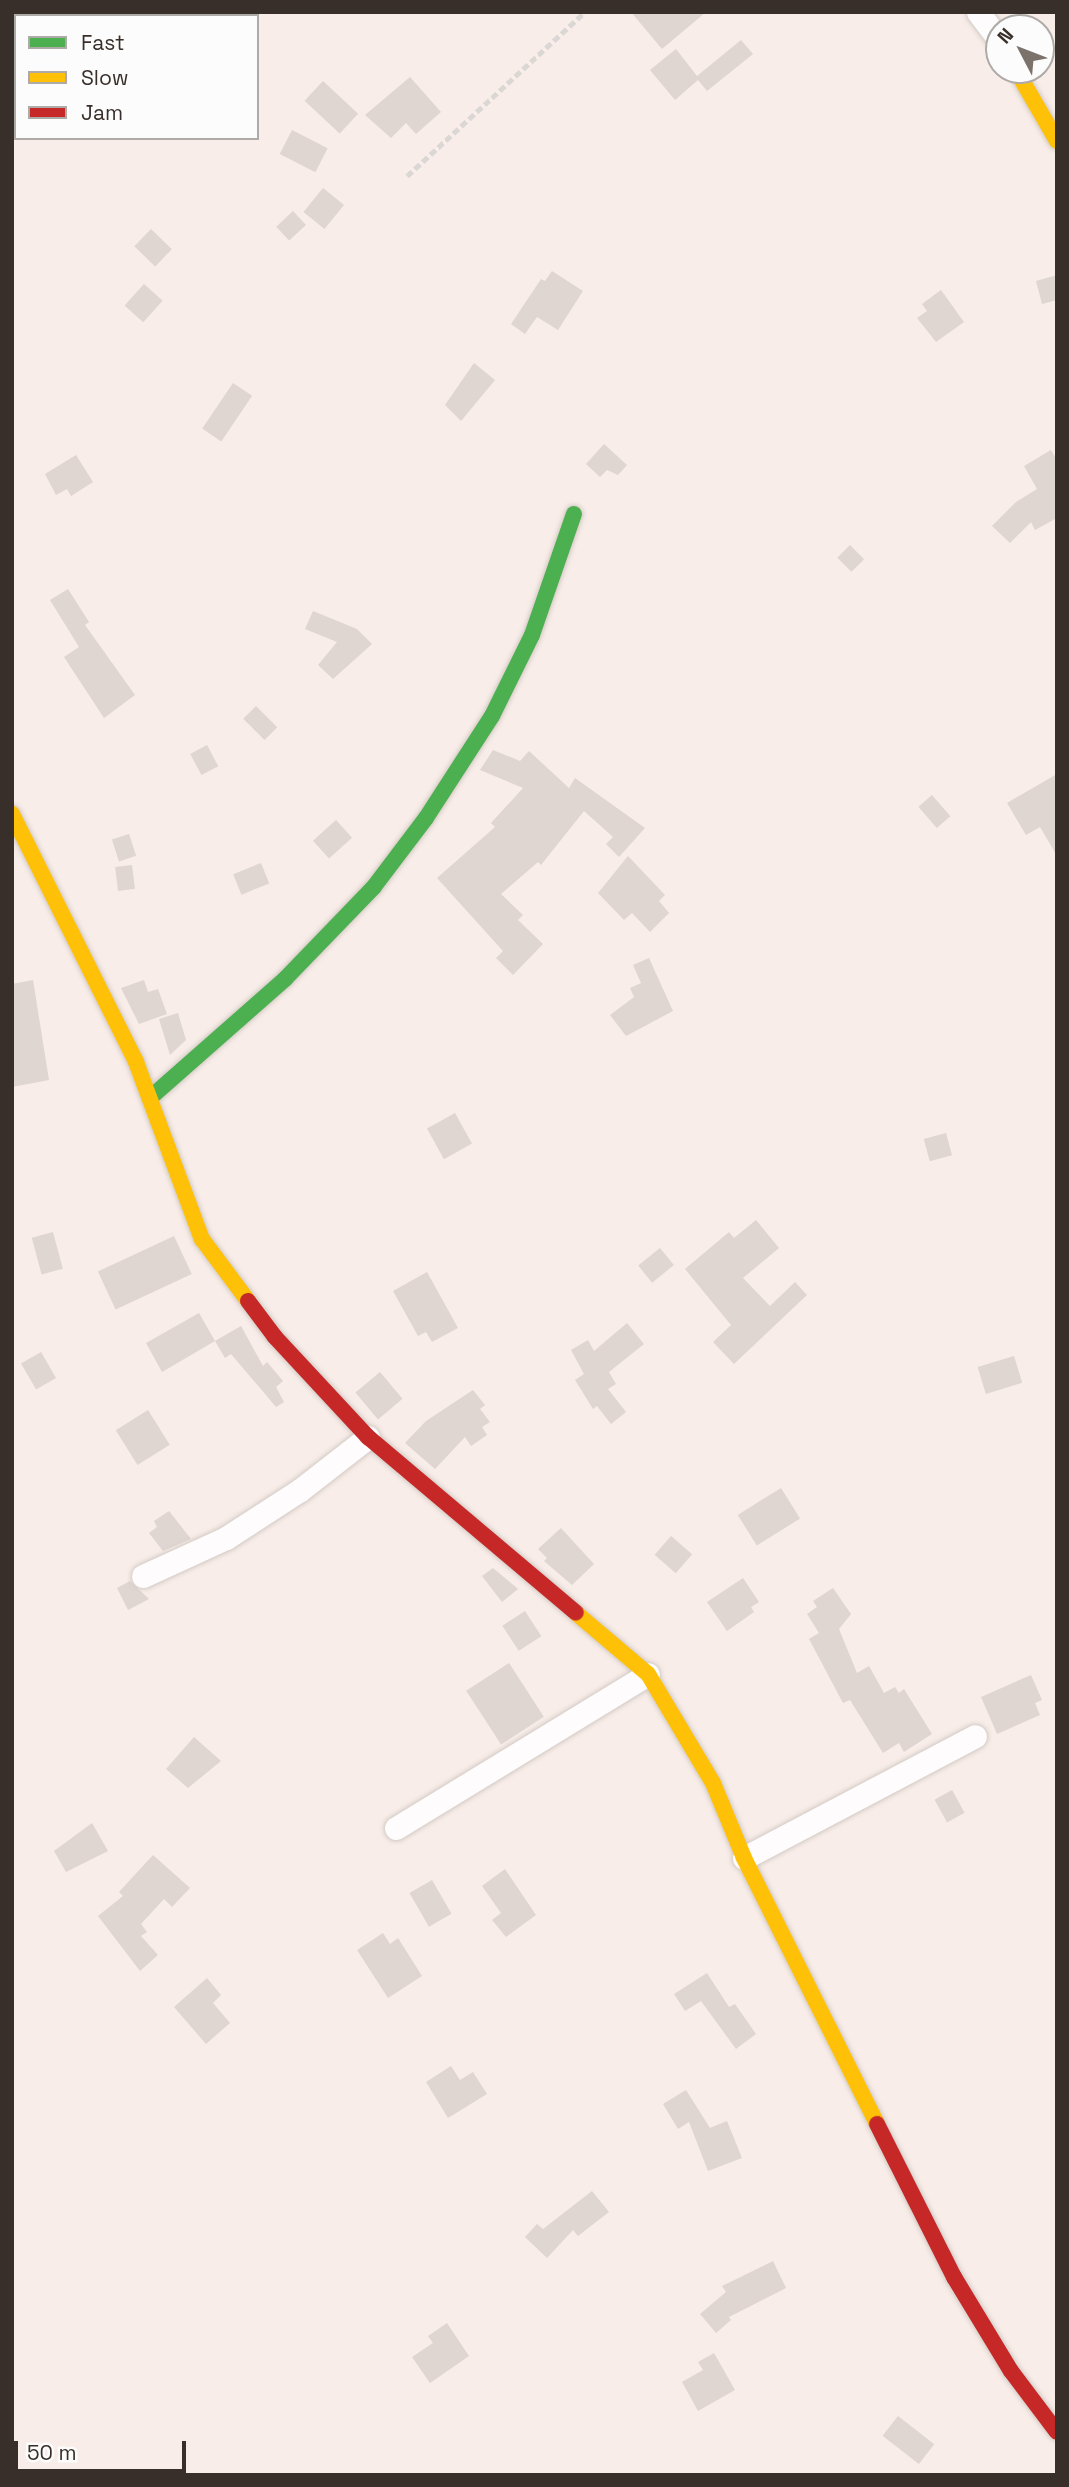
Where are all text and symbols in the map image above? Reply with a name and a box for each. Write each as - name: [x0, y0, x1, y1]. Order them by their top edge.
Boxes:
- legend: [14, 14, 259, 140]
- north arrow: [985, 14, 1055, 84]
- text: N: [992, 23, 1019, 49]
- text: Fast: [81, 29, 125, 56]
- text: Slow: [81, 64, 129, 91]
- text: Jam: [81, 99, 123, 126]
- scale bar: [18, 2428, 189, 2472]
- text: 50 m: [27, 2439, 77, 2466]

